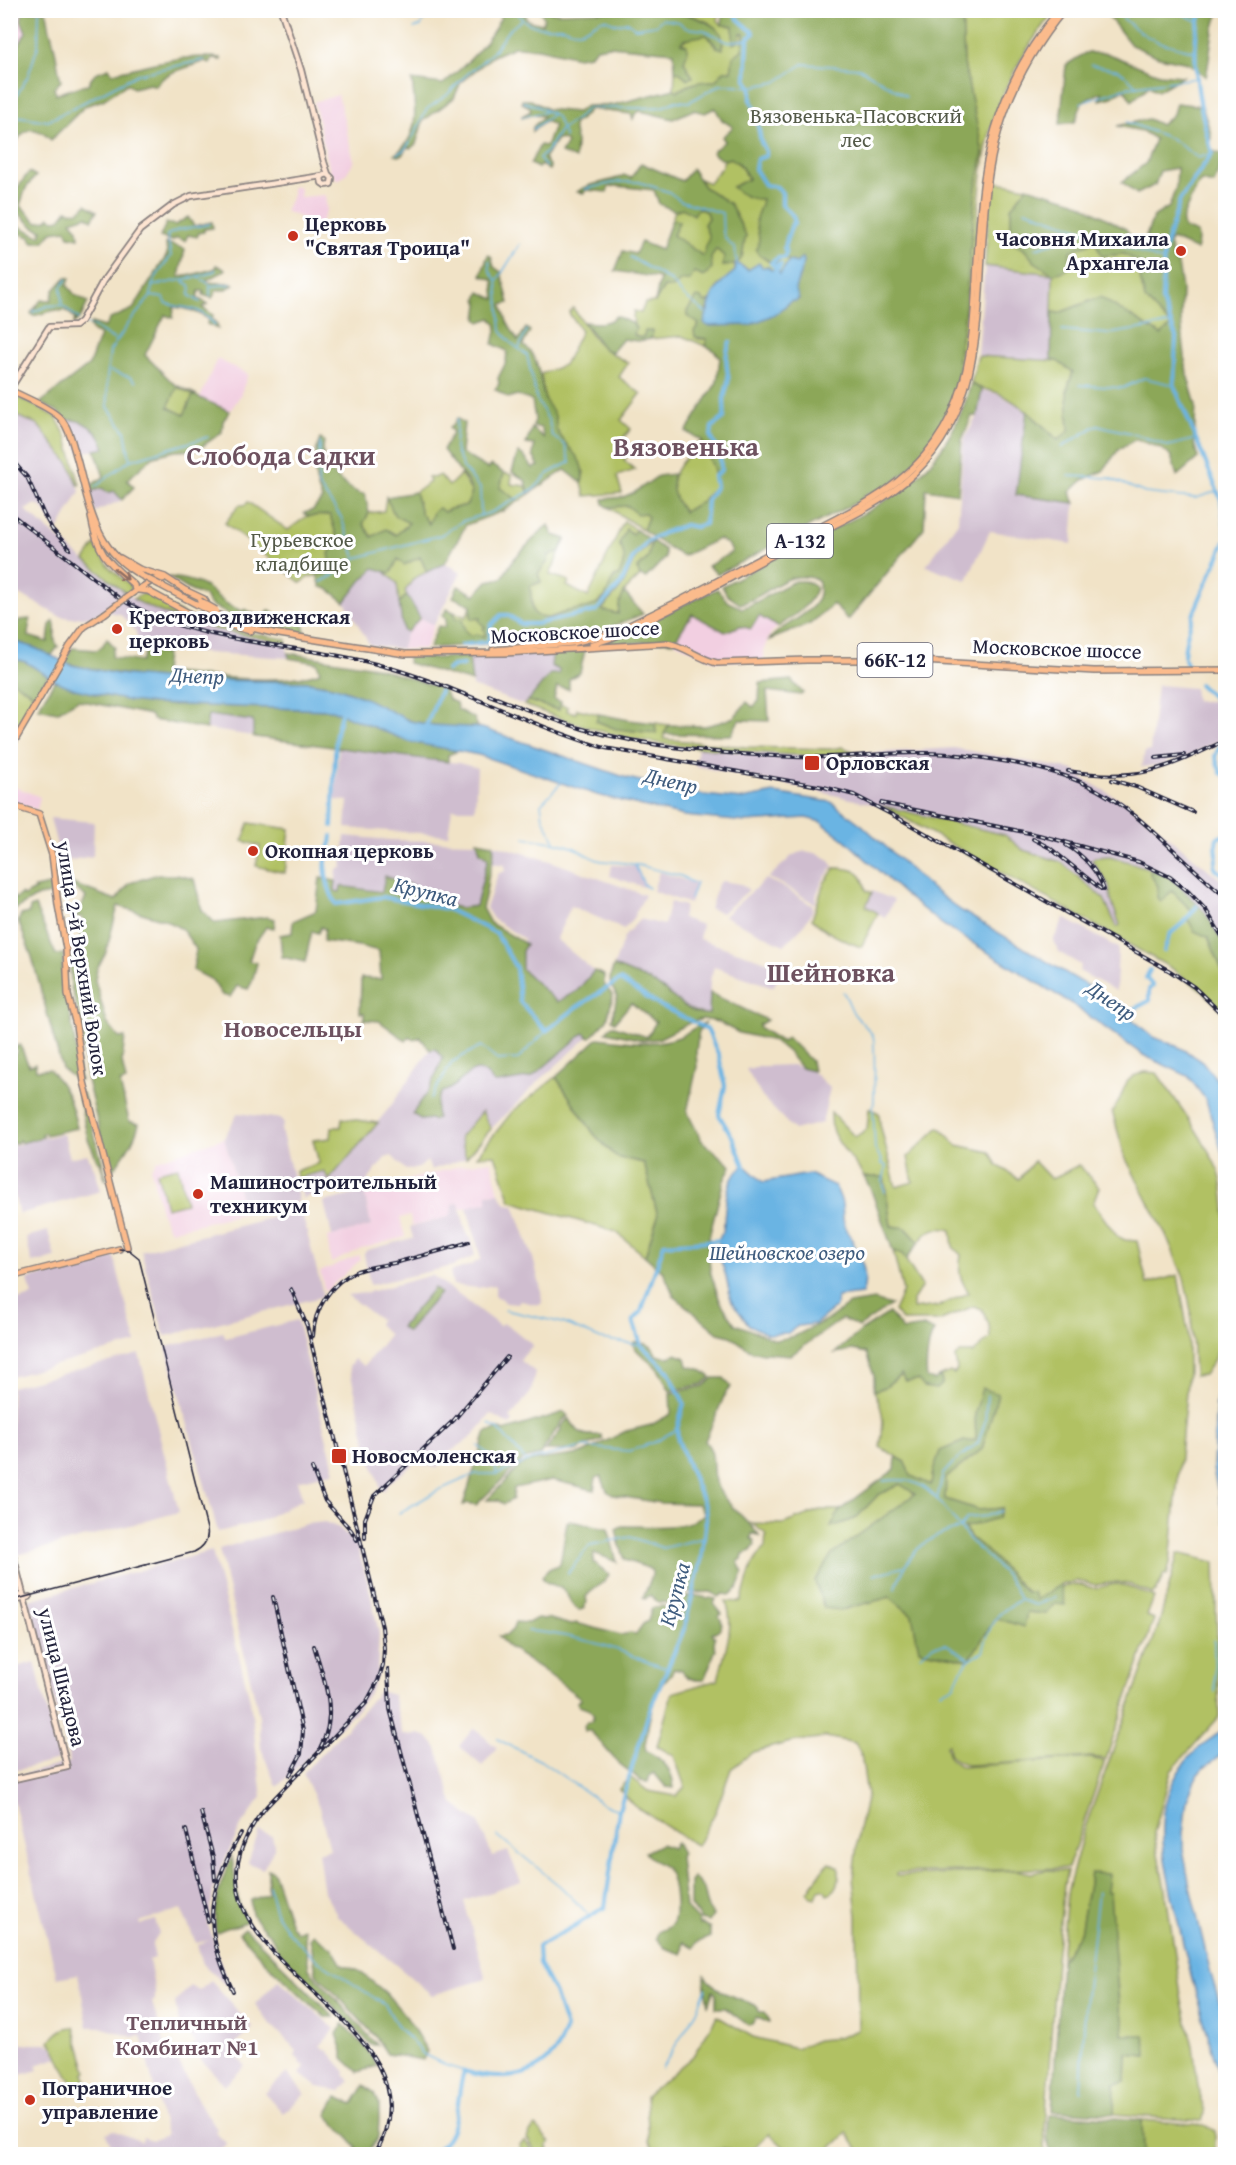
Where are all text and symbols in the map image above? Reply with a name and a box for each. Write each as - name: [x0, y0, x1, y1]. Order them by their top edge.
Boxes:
- park label: Вязовенька-Пасовский лес: [750, 100, 962, 155]
- place label: Церковь "Святая Троица": [305, 208, 470, 263]
- place label: Часовня Михаила Архангела: [995, 223, 1169, 278]
- marker: Церковь "Святая Троица": [286, 229, 300, 243]
- marker: Часовня Михаила Архангела: [1174, 244, 1188, 258]
- district label: Вязовенька: [613, 426, 759, 466]
- district label: Слобода Садки: [187, 435, 376, 475]
- park label: Гурьевское кладбище: [250, 524, 354, 579]
- road number: А-132: [767, 524, 833, 558]
- one-way arrow: [113, 567, 129, 580]
- place label: Крестовоздвиженская церковь: [129, 601, 350, 656]
- street label: Московское шоссе: [490, 612, 660, 651]
- marker: Крестовоздвиженская церковь: [110, 622, 124, 636]
- street label: Московское шоссе: [972, 630, 1142, 667]
- road number: 66К-12: [858, 643, 932, 677]
- water label: Днепр: [167, 657, 225, 692]
- place label: Орловская: [826, 747, 929, 778]
- marker: Орловская: [803, 754, 821, 772]
- water label: Днепр: [639, 757, 701, 802]
- place label: Окопная церковь: [265, 835, 434, 866]
- street label: улица 2-й Верхний Волок: [48, 837, 116, 1077]
- marker: Окопная церковь: [246, 844, 260, 858]
- water label: Крупка: [391, 868, 461, 914]
- district label: Шейновка: [767, 952, 895, 992]
- water label: Днепр: [1079, 970, 1143, 1029]
- district label: Новосельцы: [224, 1011, 362, 1046]
- place label: Машиностроительный техникум: [210, 1166, 437, 1221]
- marker: Машиностроительный техникум: [191, 1187, 205, 1201]
- water label: Шейновское озеро: [709, 1236, 865, 1268]
- place label: Новосмоленская: [352, 1440, 516, 1471]
- marker: Новосмоленская: [330, 1447, 348, 1465]
- water label: Крупка: [650, 1558, 698, 1630]
- street label: улица Шкадова: [30, 1603, 95, 1750]
- district label: Тепличный Комбинат №1: [115, 2006, 259, 2063]
- place label: Пограничное управление: [41, 2072, 172, 2127]
- marker: Пограничное управление: [23, 2093, 37, 2107]

